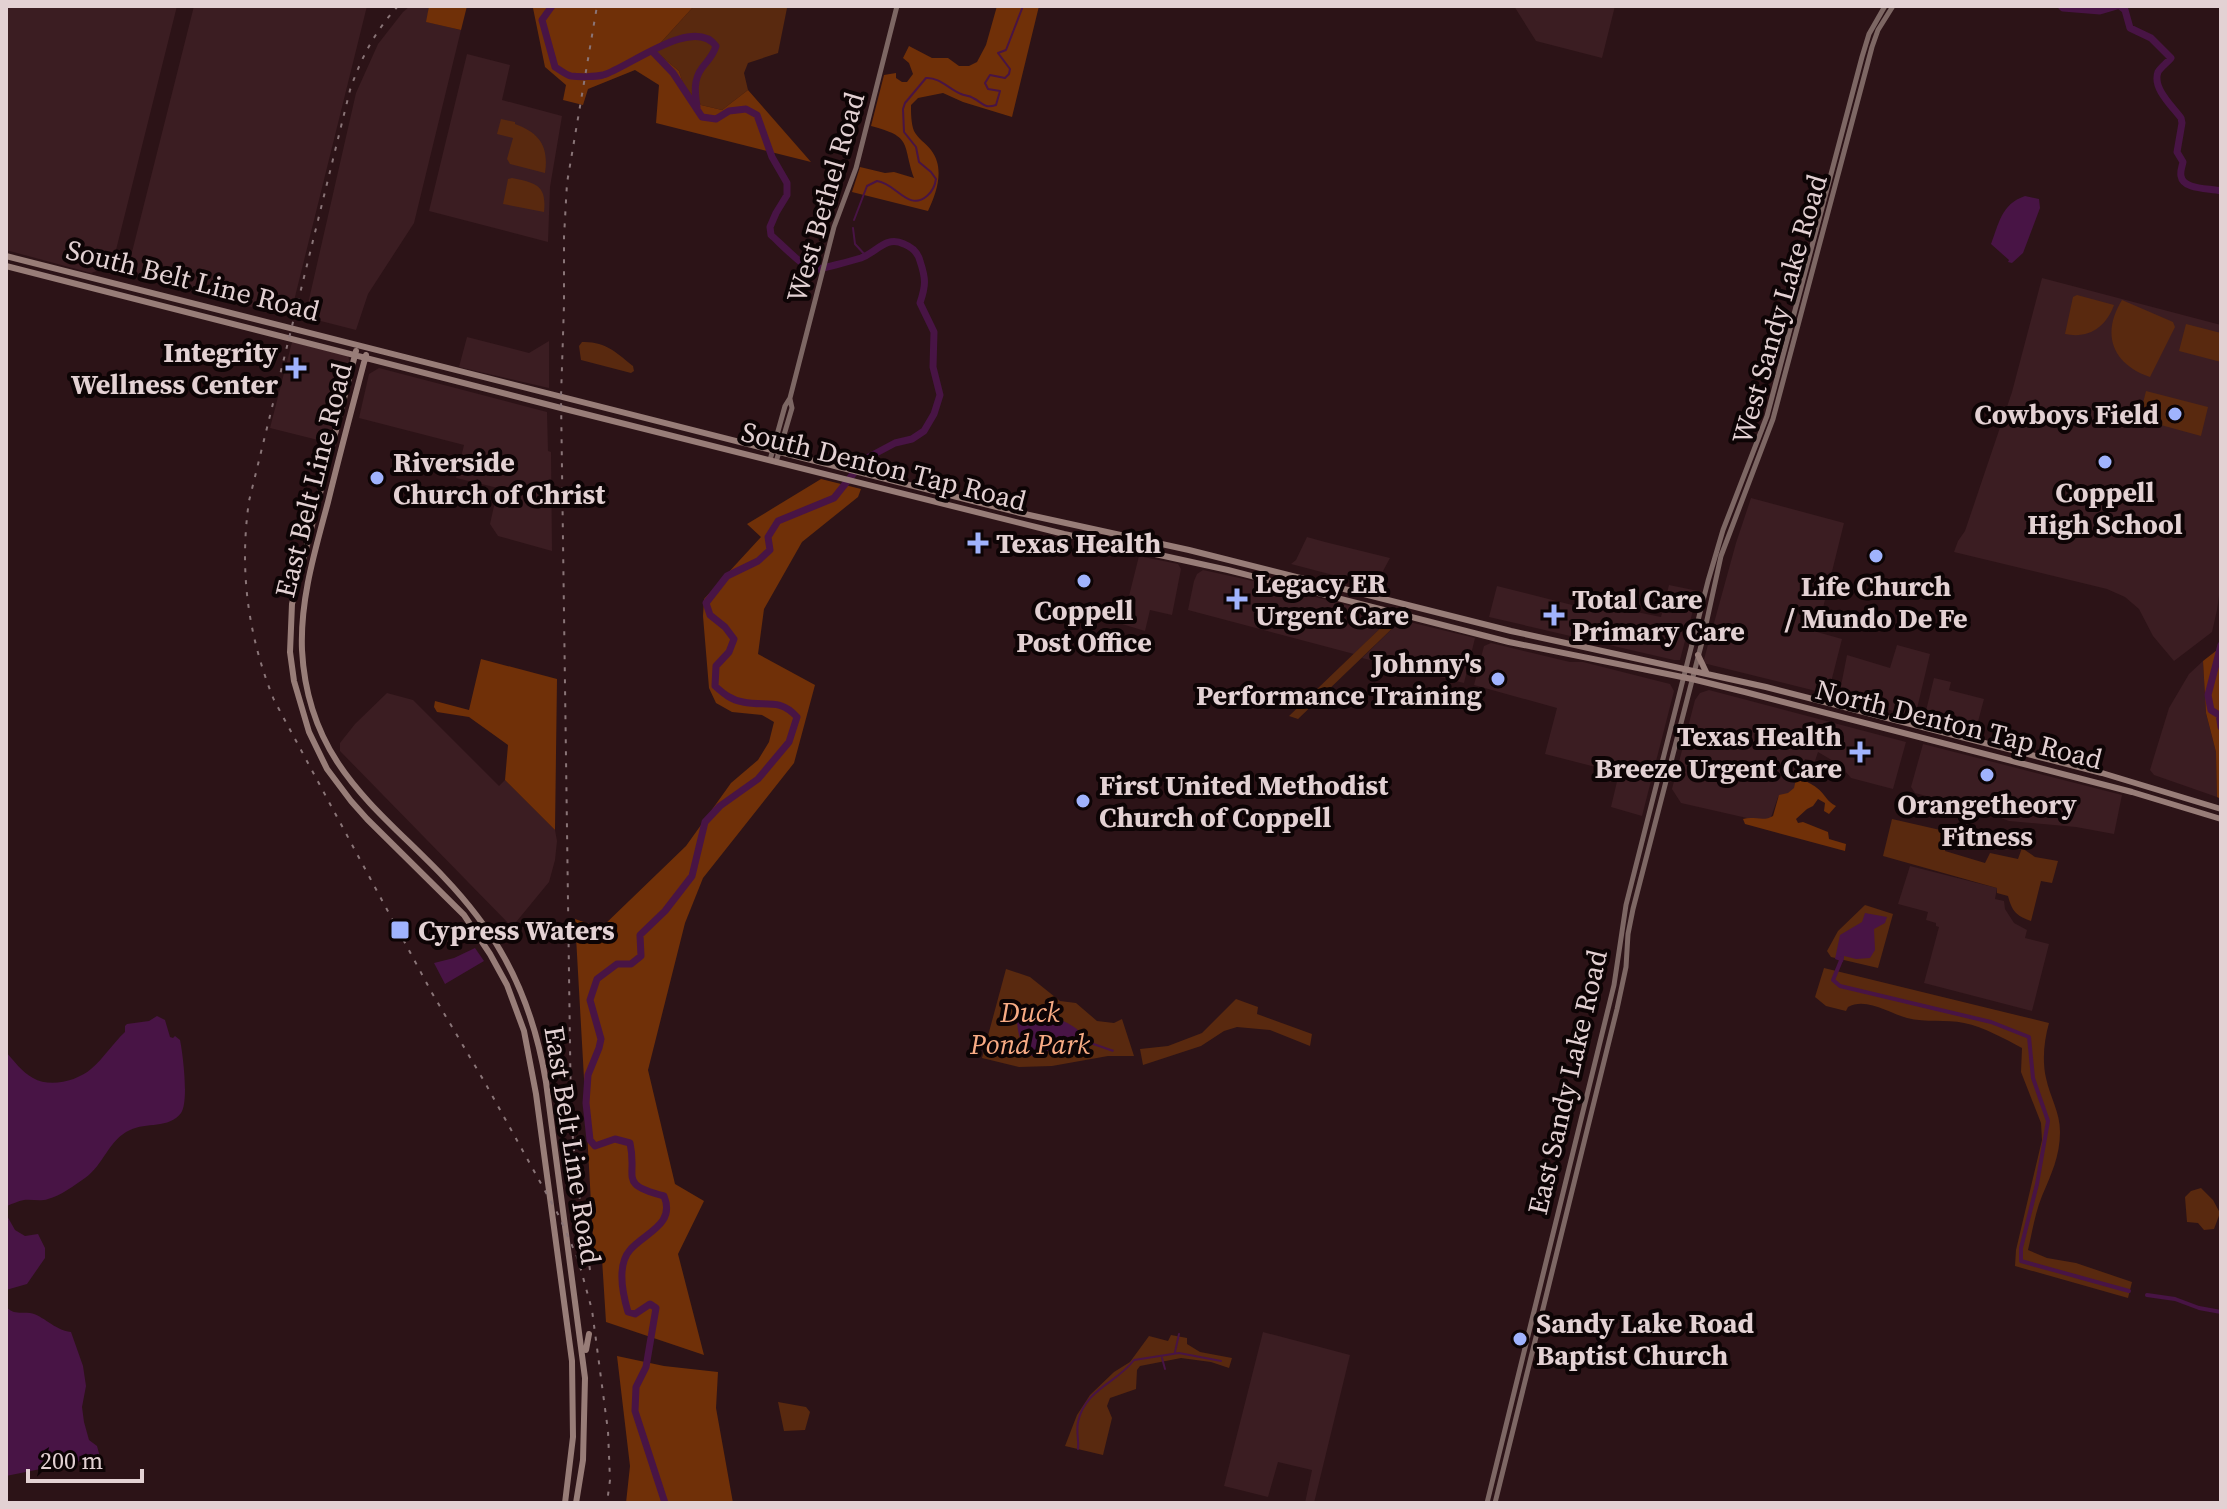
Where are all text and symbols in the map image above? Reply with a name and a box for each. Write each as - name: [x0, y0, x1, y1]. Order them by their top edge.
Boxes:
- street label: West Bethel Road: [777, 87, 873, 307]
- street label: West Sandy Lake Road: [1722, 170, 1836, 448]
- street label: South Belt Line Road: [62, 230, 324, 330]
- place label: Integrity Wellness Center: [71, 333, 278, 403]
- marker: Integrity Wellness Center: [285, 357, 307, 379]
- street label: East Belt Line Road: [265, 358, 361, 601]
- place label: Cowboys Field: [1974, 395, 2159, 433]
- marker: Cowboys Field: [2166, 405, 2184, 423]
- street label: South Denton Tap Road: [738, 412, 1031, 520]
- place label: Riverside Church of Christ: [393, 443, 606, 513]
- marker: Coppell High School: [2096, 453, 2114, 471]
- marker: Riverside Church of Christ: [368, 469, 386, 487]
- place label: Coppell High School: [2027, 473, 2183, 543]
- place label: Texas Health: [996, 524, 1161, 562]
- marker: Texas Health: [967, 532, 989, 554]
- marker: Life Church / Mundo De Fe: [1867, 547, 1885, 565]
- place label: Legacy ER Urgent Care: [1255, 564, 1409, 634]
- place label: Life Church / Mundo De Fe: [1784, 567, 1968, 637]
- marker: Coppell Post Office: [1075, 572, 1093, 590]
- place label: Total Care Primary Care: [1572, 580, 1745, 650]
- marker: Legacy ER Urgent Care: [1226, 588, 1248, 610]
- place label: Coppell Post Office: [1016, 591, 1152, 661]
- marker: Total Care Primary Care: [1543, 604, 1565, 626]
- place label: Johnny's Performance Training: [1196, 644, 1482, 714]
- marker: Johnny's Performance Training: [1489, 670, 1507, 688]
- street label: North Denton Tap Road: [1811, 670, 2107, 778]
- place label: Texas Health Breeze Urgent Care: [1595, 717, 1842, 787]
- marker: Texas Health Breeze Urgent Care: [1849, 741, 1871, 763]
- place label: First United Methodist Church of Coppell: [1099, 766, 1389, 836]
- marker: Orangetheory Fitness: [1978, 766, 1996, 784]
- place label: Orangetheory Fitness: [1897, 785, 2077, 855]
- marker: First United Methodist Church of Coppell: [1074, 792, 1092, 810]
- place label: Cypress Waters: [418, 911, 615, 949]
- marker: Cypress Waters: [389, 919, 411, 941]
- street label: East Sandy Lake Road: [1518, 946, 1616, 1218]
- park label: Duck Pond Park: [969, 993, 1091, 1063]
- street label: East Belt Line Road: [535, 1023, 611, 1267]
- place label: Sandy Lake Road Baptist Church: [1536, 1304, 1755, 1374]
- marker: Sandy Lake Road Baptist Church: [1511, 1330, 1529, 1348]
- scale bar: [28, 1433, 142, 1483]
- text: 200 m: [40, 1444, 103, 1477]

